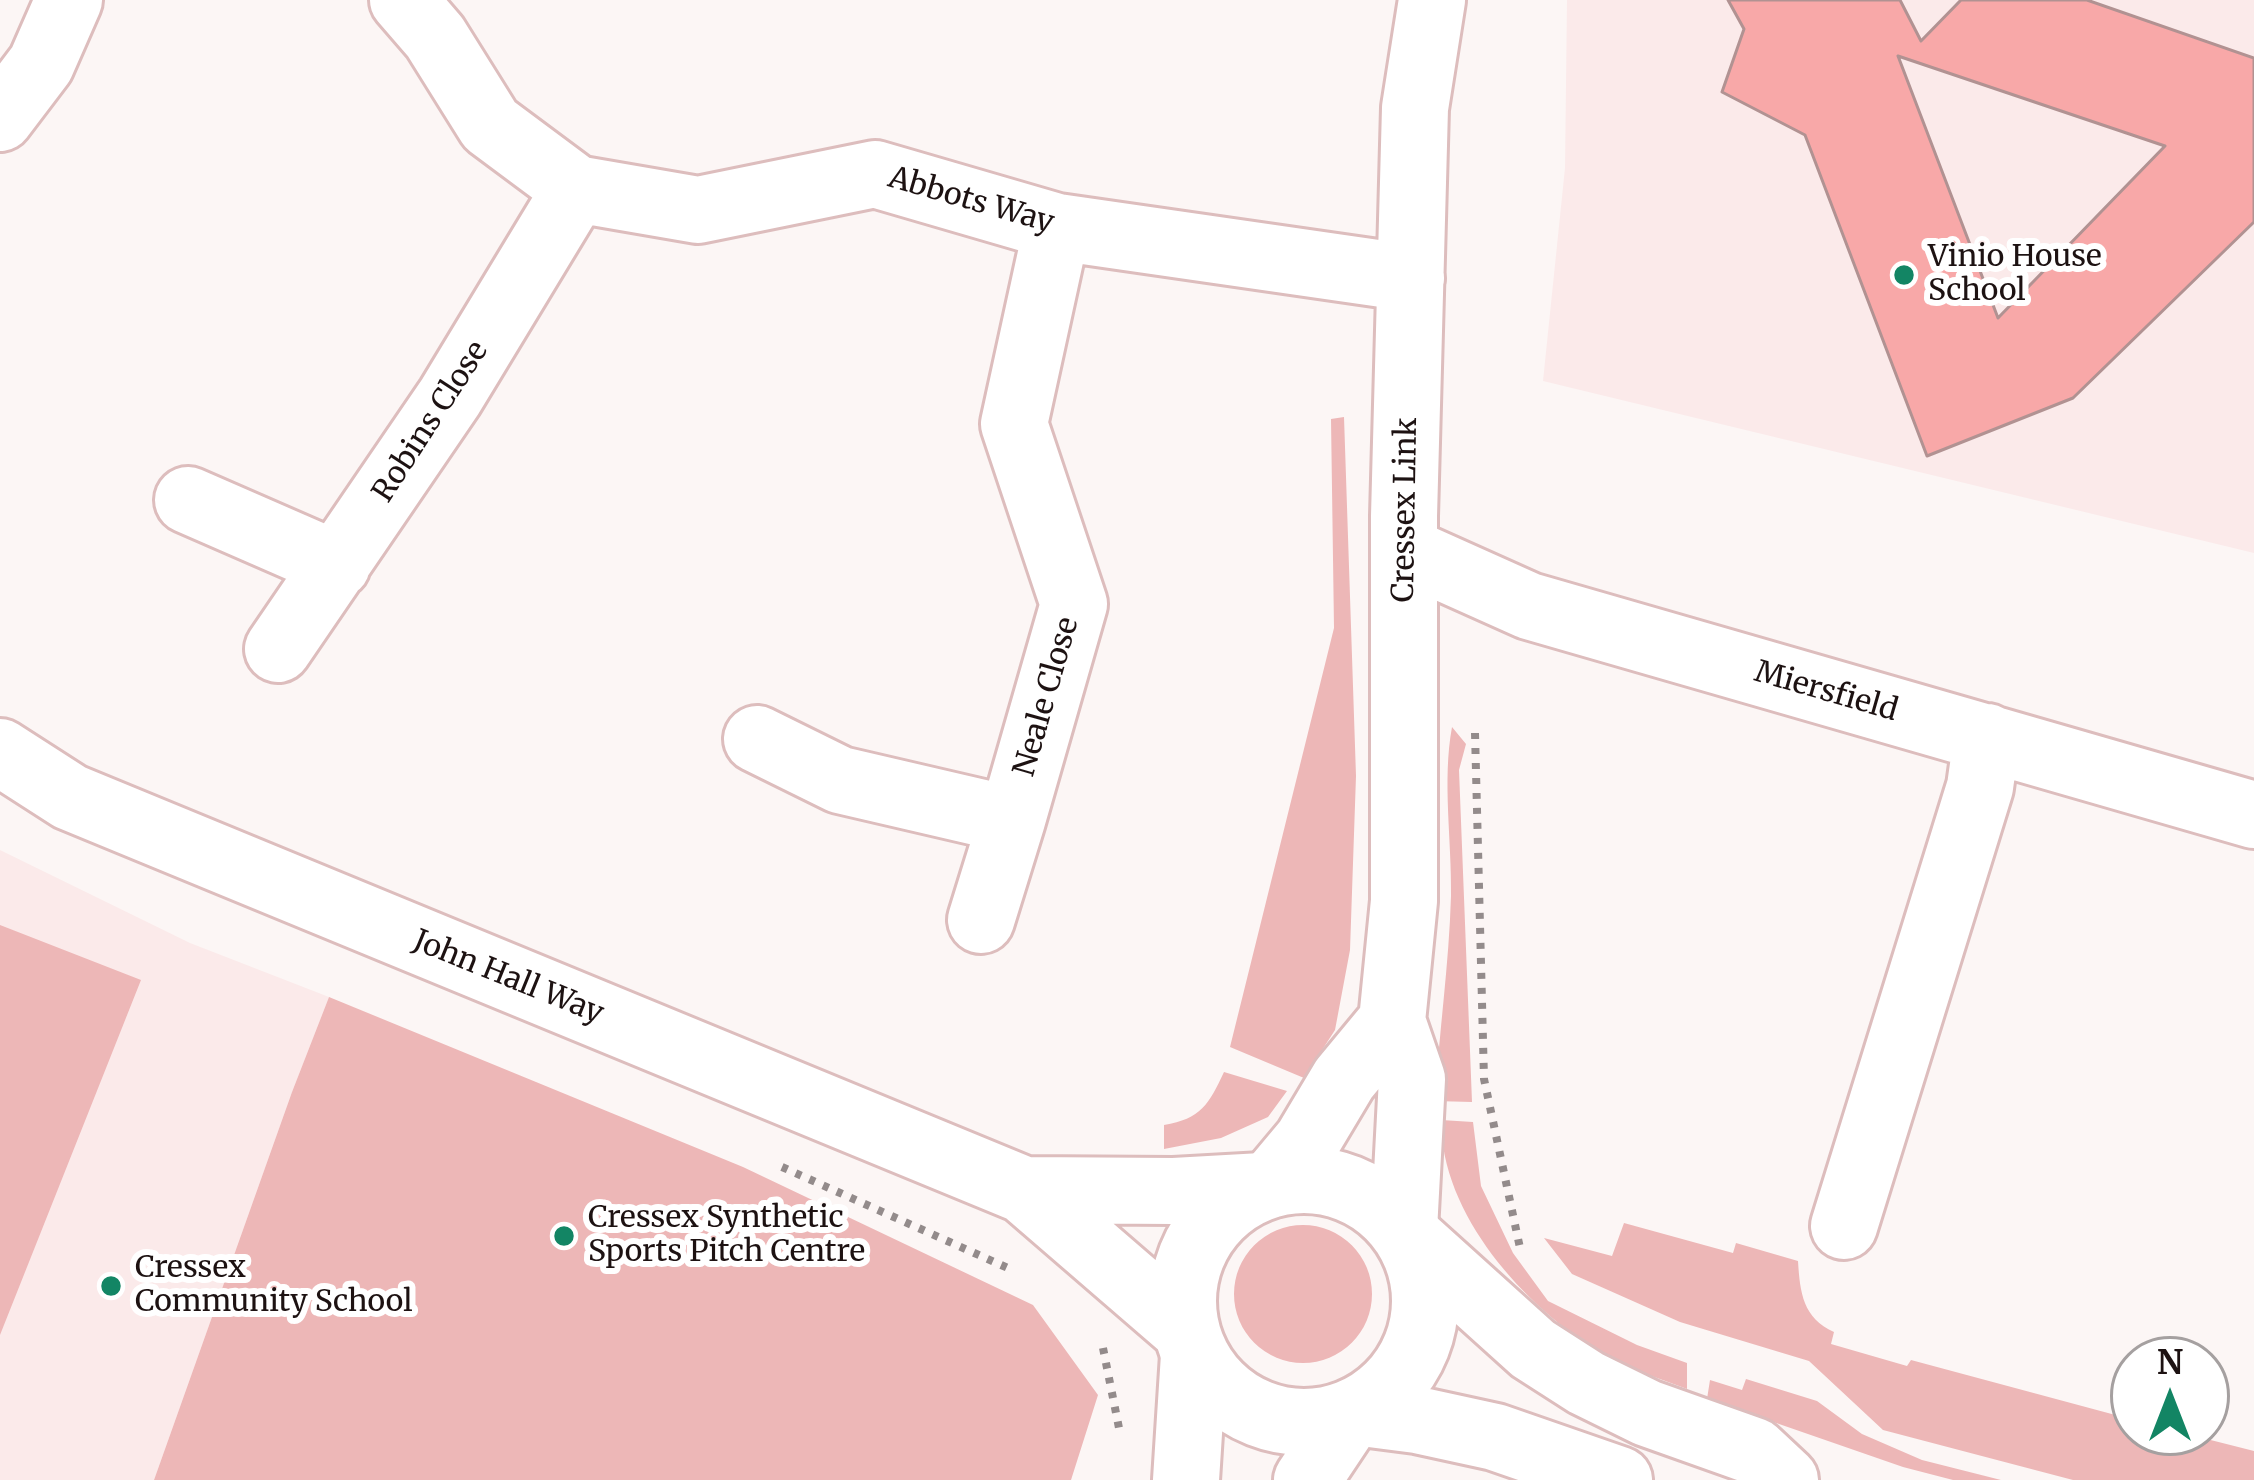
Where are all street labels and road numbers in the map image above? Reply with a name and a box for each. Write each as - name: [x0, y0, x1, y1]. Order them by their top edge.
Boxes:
- street label: Abbots Way: [884, 160, 1058, 242]
- street label: Robins Close: [366, 335, 496, 509]
- street label: Cressex Link: [1386, 417, 1426, 603]
- street label: Neale Close: [1007, 613, 1087, 781]
- street label: Miersfield: [1750, 654, 1902, 730]
- street label: John Hall Way: [408, 924, 608, 1032]

